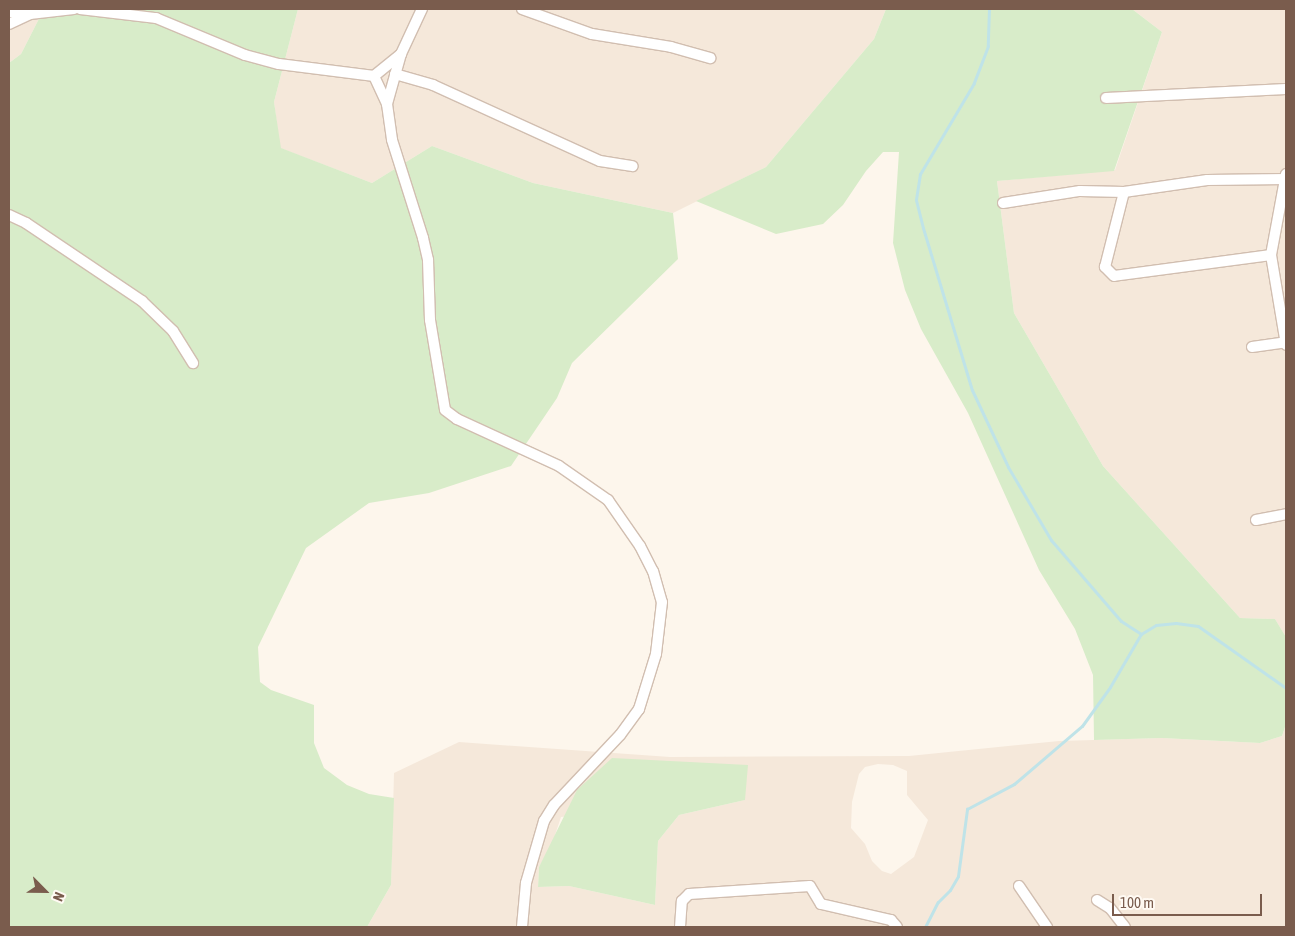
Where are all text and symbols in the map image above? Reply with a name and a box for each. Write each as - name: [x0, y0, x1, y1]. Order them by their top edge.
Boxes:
- north arrow: [20, 866, 70, 916]
- scale bar: [1115, 884, 1265, 916]
- text: N: [50, 890, 68, 904]
- text: 100 m: [1120, 894, 1154, 911]

